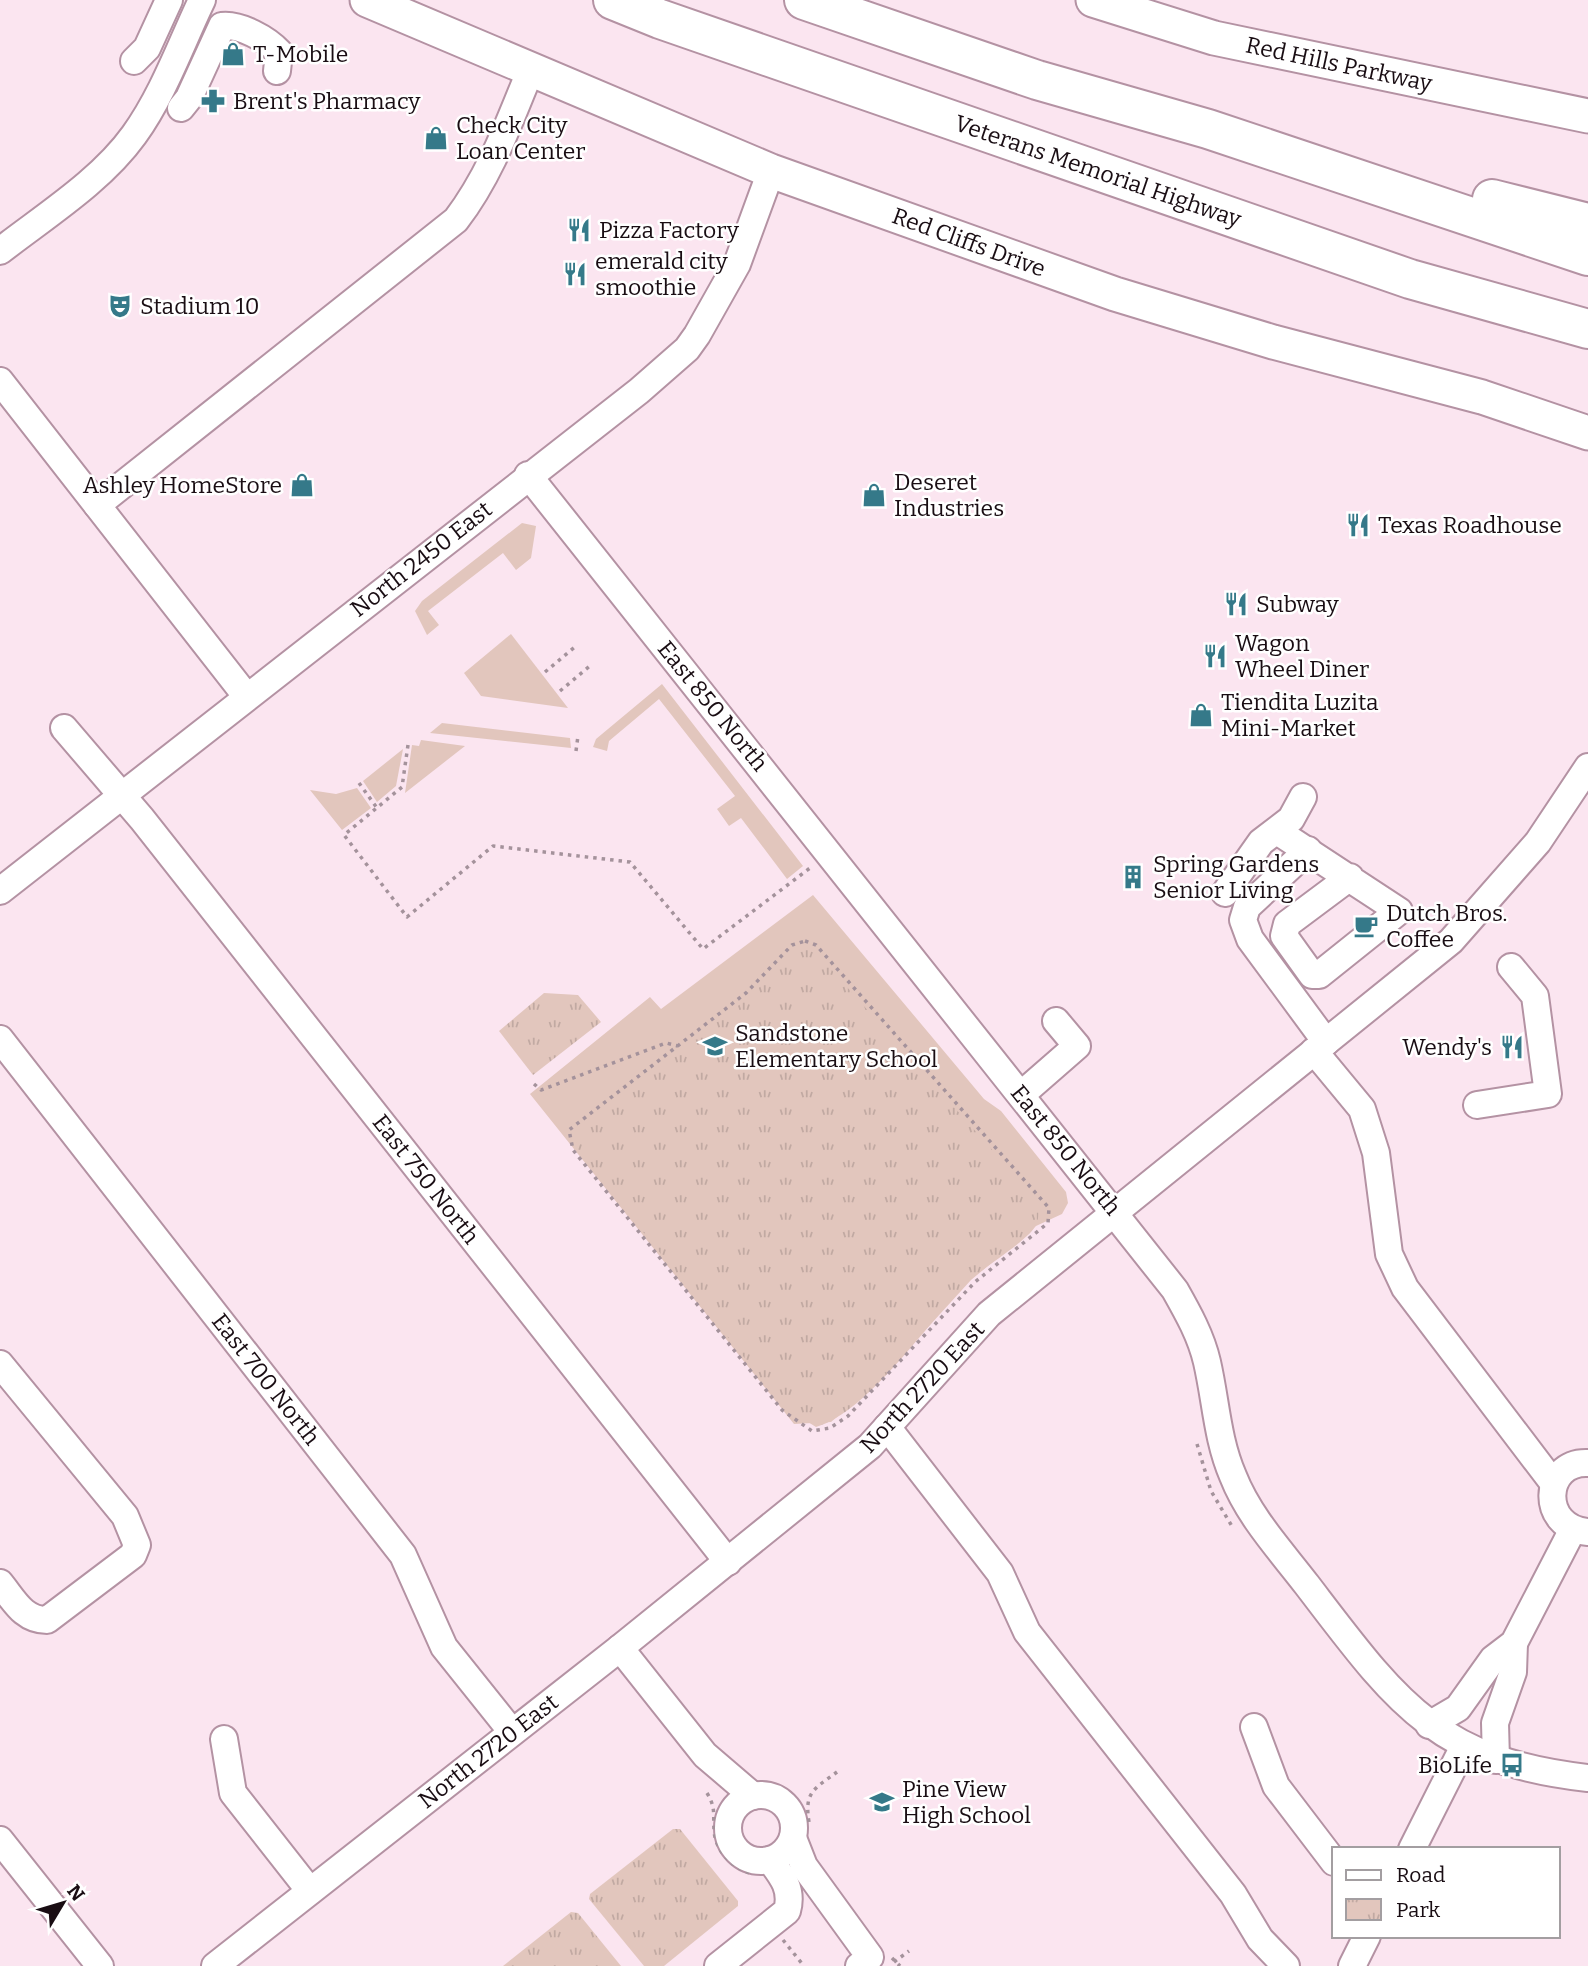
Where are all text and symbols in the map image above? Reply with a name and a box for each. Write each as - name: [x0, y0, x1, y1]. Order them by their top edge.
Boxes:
- street label: Red Hills Parkway: [1243, 31, 1435, 98]
- shop icon: T-Mobile: [219, 40, 247, 68]
- place label: T-Mobile: [253, 40, 348, 68]
- pharmacy icon: Brent's Pharmacy: [199, 87, 227, 115]
- place label: Brent's Pharmacy: [233, 87, 421, 115]
- street label: Veterans Memorial Highway: [951, 109, 1246, 234]
- place label: Check City Loan Center: [456, 111, 586, 165]
- shop icon: Check City Loan Center: [422, 124, 450, 152]
- street label: Red Cliffs Drive: [889, 201, 1049, 283]
- restaurant icon: Pizza Factory: [565, 216, 593, 244]
- place label: Pizza Factory: [599, 216, 740, 244]
- place label: emerald city smoothie: [595, 247, 728, 301]
- restaurant icon: emerald city smoothie: [561, 260, 589, 288]
- theatre icon: Stadium 10: [106, 292, 134, 320]
- place label: Stadium 10: [140, 292, 260, 320]
- place label: Deseret Industries: [894, 468, 1004, 522]
- place label: Ashley HomeStore: [83, 471, 282, 499]
- shop icon: Ashley HomeStore: [288, 471, 316, 499]
- shop icon: Deseret Industries: [860, 481, 888, 509]
- street label: North 2450 East: [345, 495, 497, 623]
- restaurant icon: Texas Roadhouse: [1344, 511, 1372, 539]
- place label: Texas Roadhouse: [1378, 511, 1562, 539]
- restaurant icon: Subway: [1222, 590, 1250, 618]
- place label: Subway: [1256, 590, 1339, 618]
- place label: Wagon Wheel Diner: [1235, 629, 1369, 683]
- street label: East 850 North: [652, 635, 774, 777]
- restaurant icon: Wagon Wheel Diner: [1201, 642, 1229, 670]
- place label: Tiendita Luzita Mini-Market: [1221, 688, 1379, 742]
- shop icon: Tiendita Luzita Mini-Market: [1187, 701, 1215, 729]
- place label: Spring Gardens Senior Living: [1153, 850, 1319, 904]
- building icon: Spring Gardens Senior Living: [1119, 863, 1147, 891]
- place label: Dutch Bros. Coffee: [1386, 899, 1507, 953]
- cafe icon: Dutch Bros. Coffee: [1352, 912, 1380, 940]
- place label: Sandstone Elementary School: [735, 1019, 938, 1073]
- school or university icon: Sandstone Elementary School: [701, 1032, 729, 1060]
- place label: Wendy's: [1402, 1033, 1492, 1061]
- restaurant icon: Wendy's: [1498, 1033, 1526, 1061]
- street label: East 850 North: [1005, 1079, 1127, 1221]
- street label: East 750 North: [367, 1109, 485, 1249]
- street label: East 700 North: [206, 1308, 326, 1450]
- street label: North 2720 East: [854, 1315, 990, 1459]
- street label: North 2720 East: [413, 1688, 563, 1814]
- place label: BioLife: [1418, 1751, 1492, 1779]
- bus stop icon: BioLife: [1498, 1751, 1526, 1779]
- place label: Pine View High School: [902, 1775, 1031, 1829]
- school or university icon: Pine View High School: [868, 1788, 896, 1816]
- legend: [1332, 1847, 1560, 1938]
- text: Road: [1396, 1862, 1445, 1888]
- north arrow: [28, 1868, 98, 1938]
- text: N: [62, 1880, 90, 1906]
- text: Park: [1396, 1897, 1440, 1923]

